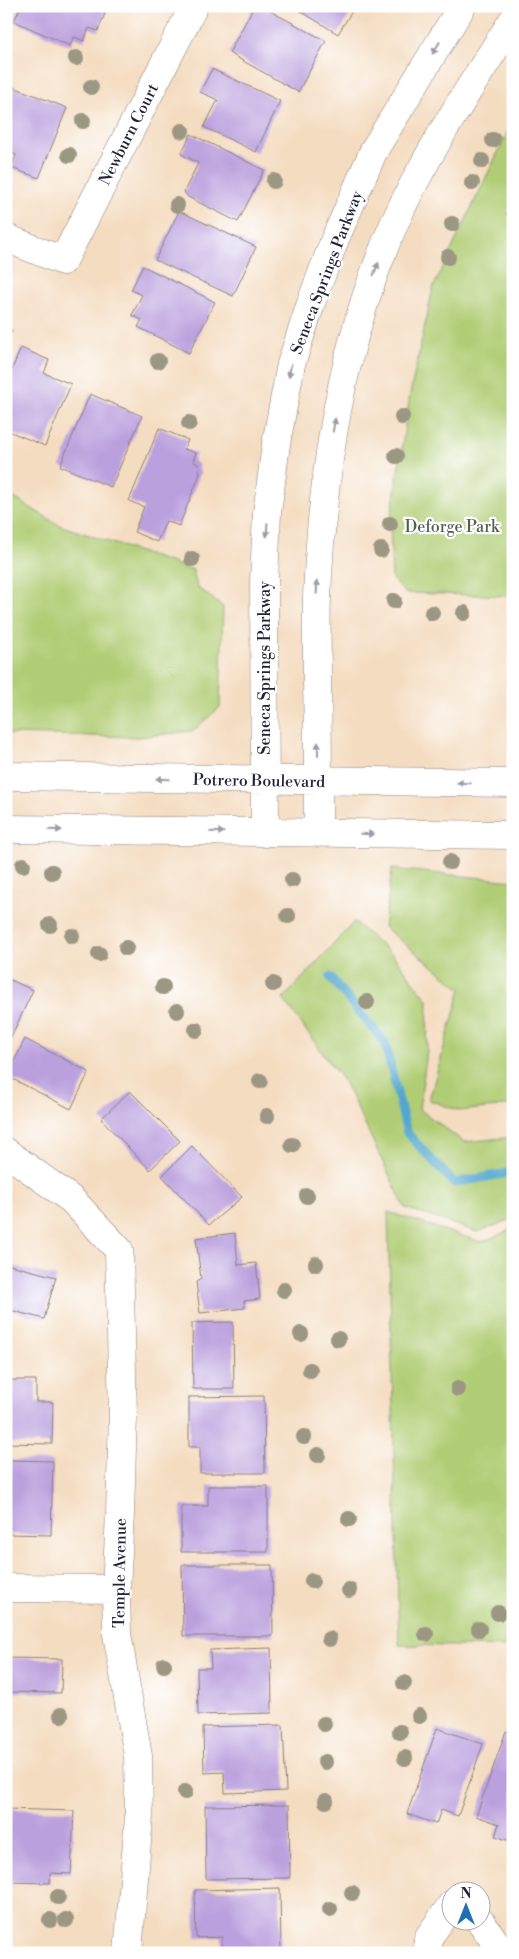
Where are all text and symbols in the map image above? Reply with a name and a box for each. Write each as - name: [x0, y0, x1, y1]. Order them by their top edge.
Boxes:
- one-way arrow: [431, 41, 440, 54]
- street label: Newburn Court: [95, 80, 163, 189]
- street label: Seneca Springs Parkway: [286, 188, 367, 357]
- one-way arrow: [373, 262, 381, 276]
- one-way arrow: [286, 362, 294, 377]
- one-way arrow: [330, 418, 338, 433]
- park label: Deforge Park: [405, 517, 501, 537]
- one-way arrow: [262, 522, 270, 538]
- one-way arrow: [314, 579, 322, 595]
- street label: Seneca Springs Parkway: [255, 581, 275, 755]
- one-way arrow: [314, 741, 322, 757]
- street label: Potrero Boulevard: [193, 770, 325, 792]
- one-way arrow: [155, 775, 171, 783]
- one-way arrow: [456, 779, 472, 787]
- one-way arrow: [47, 826, 63, 834]
- one-way arrow: [210, 828, 226, 836]
- one-way arrow: [359, 830, 375, 838]
- street label: Temple Avenue: [109, 1518, 131, 1628]
- north arrow: [442, 1882, 492, 1932]
- text: N: [460, 1885, 472, 1903]

